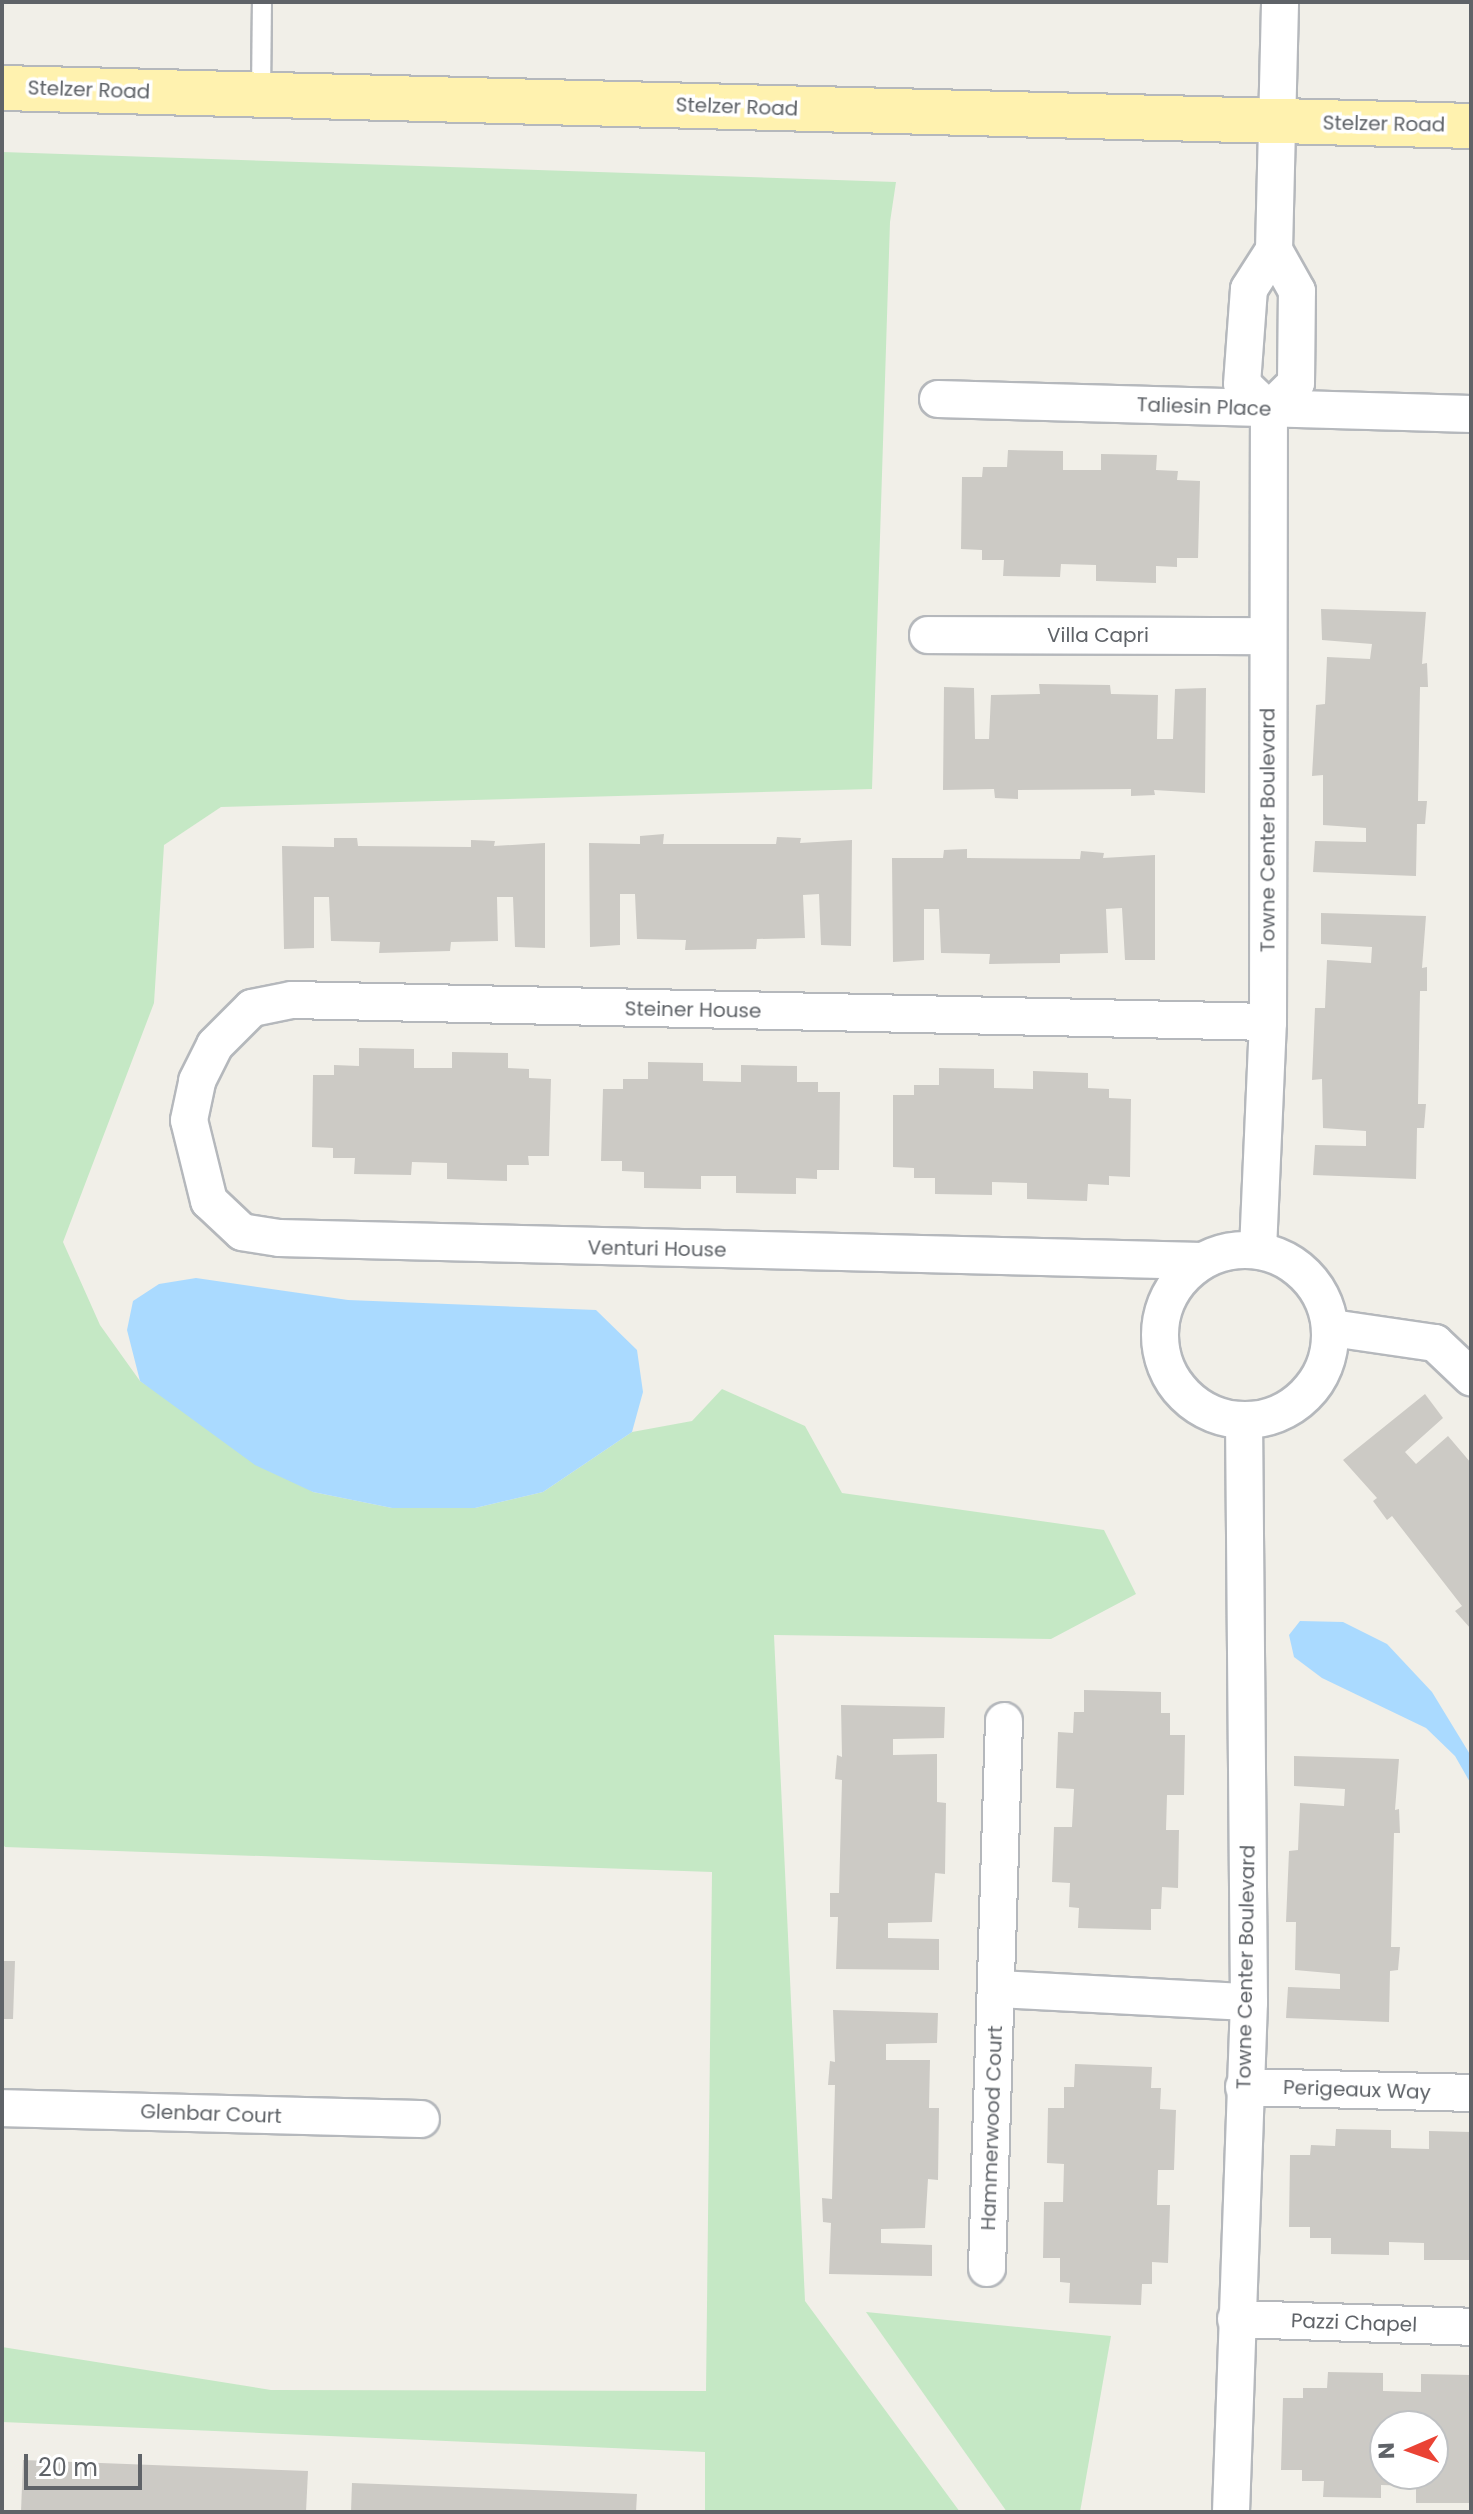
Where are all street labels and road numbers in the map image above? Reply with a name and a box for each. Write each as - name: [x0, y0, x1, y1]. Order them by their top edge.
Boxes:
- street label: Stelzer Road: [27, 76, 151, 104]
- street label: Stelzer Road: [675, 93, 799, 121]
- street label: Stelzer Road: [1322, 111, 1446, 137]
- street label: Taliesin Place: [1136, 393, 1272, 421]
- street label: Villa Capri: [1047, 623, 1149, 647]
- street label: Towne Center Boulevard: [1256, 708, 1280, 952]
- street label: Steiner House: [624, 997, 762, 1023]
- street label: Venturi House: [587, 1236, 727, 1262]
- street label: Towne Center Boulevard: [1232, 1845, 1260, 2089]
- street label: Hammerwood Court: [976, 2025, 1008, 2231]
- street label: Perigeaux Way: [1283, 2075, 1431, 2105]
- street label: Glenbar Court: [140, 2100, 282, 2128]
- street label: Pazzi Chapel: [1291, 2309, 1417, 2337]

